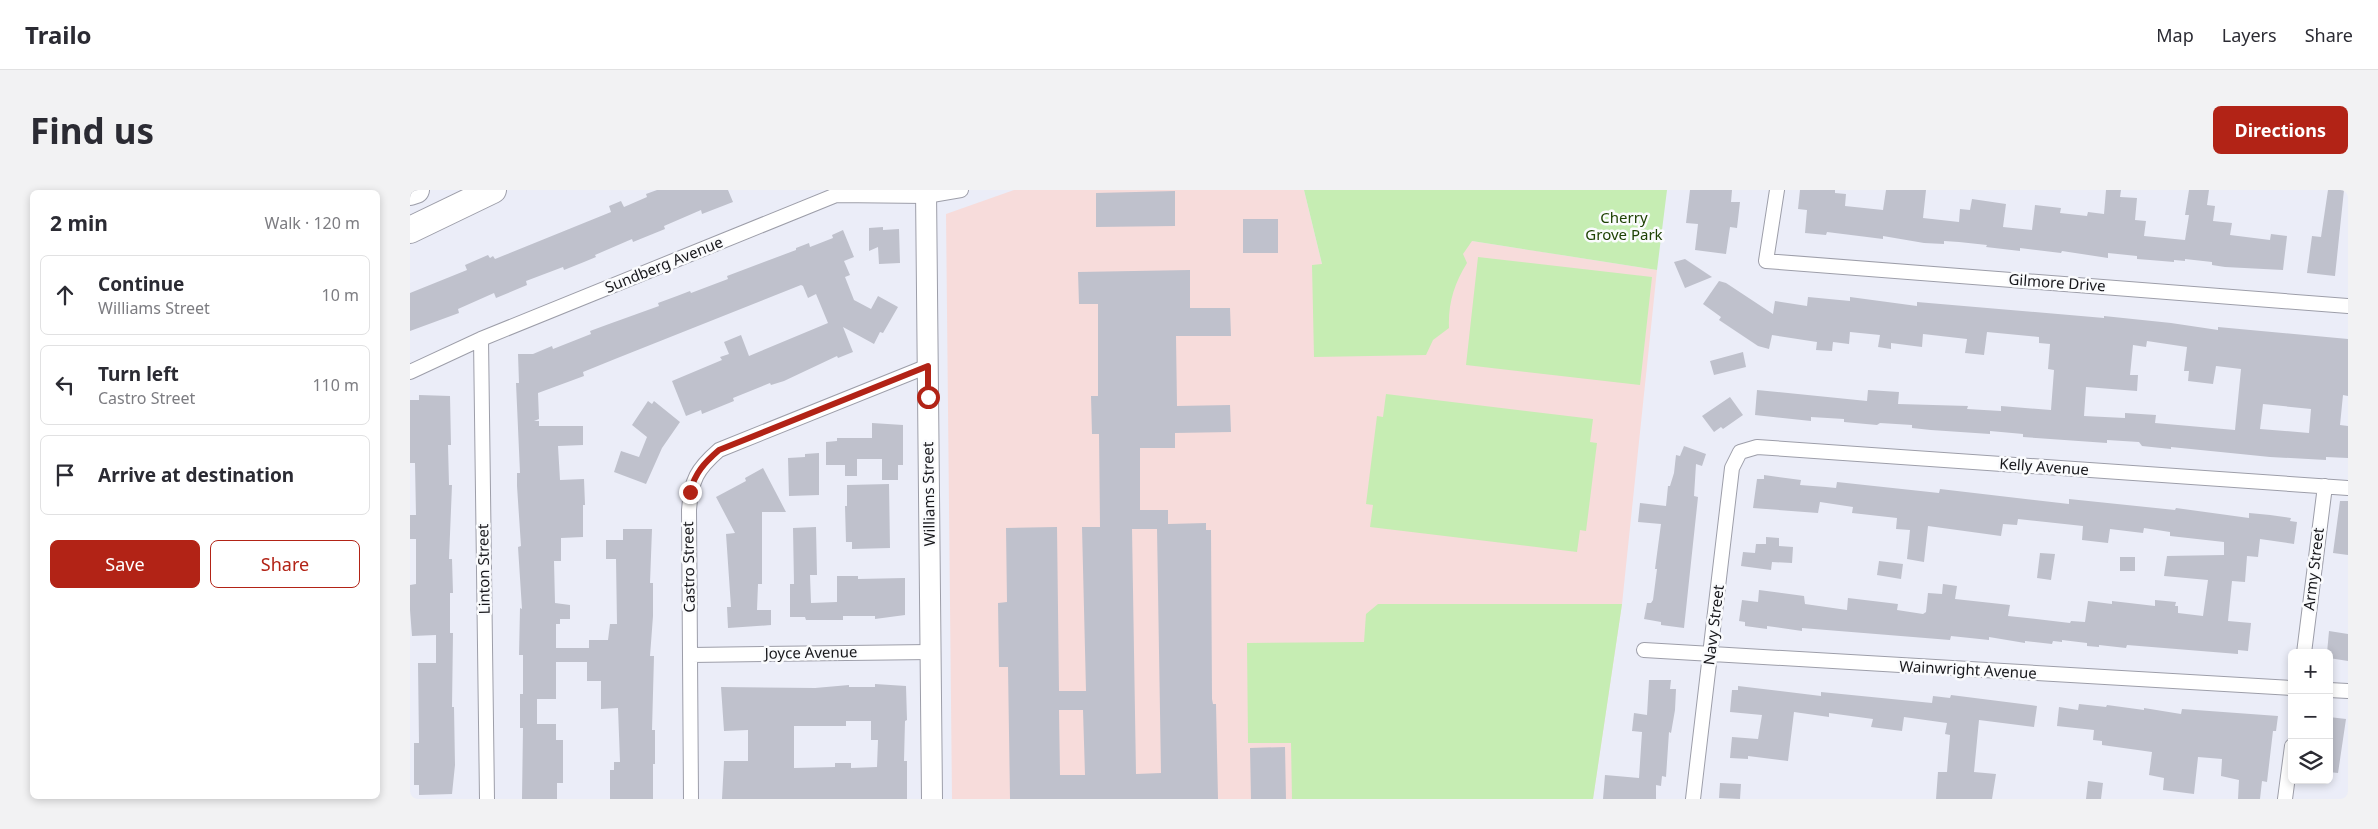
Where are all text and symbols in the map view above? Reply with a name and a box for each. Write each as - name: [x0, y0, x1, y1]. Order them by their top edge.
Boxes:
- text: Trailo: [25, 18, 92, 51]
- text: Map: [2156, 23, 2194, 47]
- text: Layers: [2222, 23, 2277, 47]
- text: Share: [2305, 23, 2353, 47]
- button: Directions: [2213, 106, 2348, 154]
- text: Find us: [30, 107, 154, 154]
- park label: Cherry Grove Park: [1585, 207, 1663, 244]
- text: 2 min: [50, 209, 108, 237]
- text: Walk · 120 m: [265, 212, 360, 234]
- street label: Sundberg Avenue: [602, 231, 726, 297]
- street label: Gilmore Drive: [2008, 269, 2106, 295]
- text: Continue: [98, 271, 184, 297]
- icon: ahead: [51, 281, 79, 309]
- text: 10 m: [322, 284, 359, 306]
- text: Williams Street: [98, 297, 210, 319]
- text: Turn left: [98, 361, 179, 387]
- icon: left: [51, 371, 79, 399]
- text: 110 m: [312, 374, 359, 396]
- route start: [917, 386, 940, 409]
- text: Castro Street: [98, 387, 195, 409]
- street label: Williams Street: [917, 441, 939, 547]
- street label: Kelly Avenue: [1999, 453, 2090, 479]
- icon: arrive: [51, 461, 79, 489]
- text: Arrive at destination: [98, 462, 294, 488]
- route end: [679, 481, 702, 504]
- street label: Castro Street: [677, 521, 699, 613]
- street label: Linton Street: [472, 523, 494, 614]
- street label: Army Street: [2298, 526, 2328, 611]
- button: Save: [50, 540, 200, 588]
- button: Share: [210, 540, 360, 588]
- street label: Navy Street: [1698, 583, 1728, 666]
- street label: Joyce Avenue: [762, 641, 858, 663]
- map controls: [2288, 649, 2333, 784]
- button: +: [2288, 649, 2333, 694]
- street label: Wainwright Avenue: [1899, 655, 2037, 683]
- button: −: [2288, 694, 2333, 739]
- button: layers: [2288, 739, 2333, 784]

